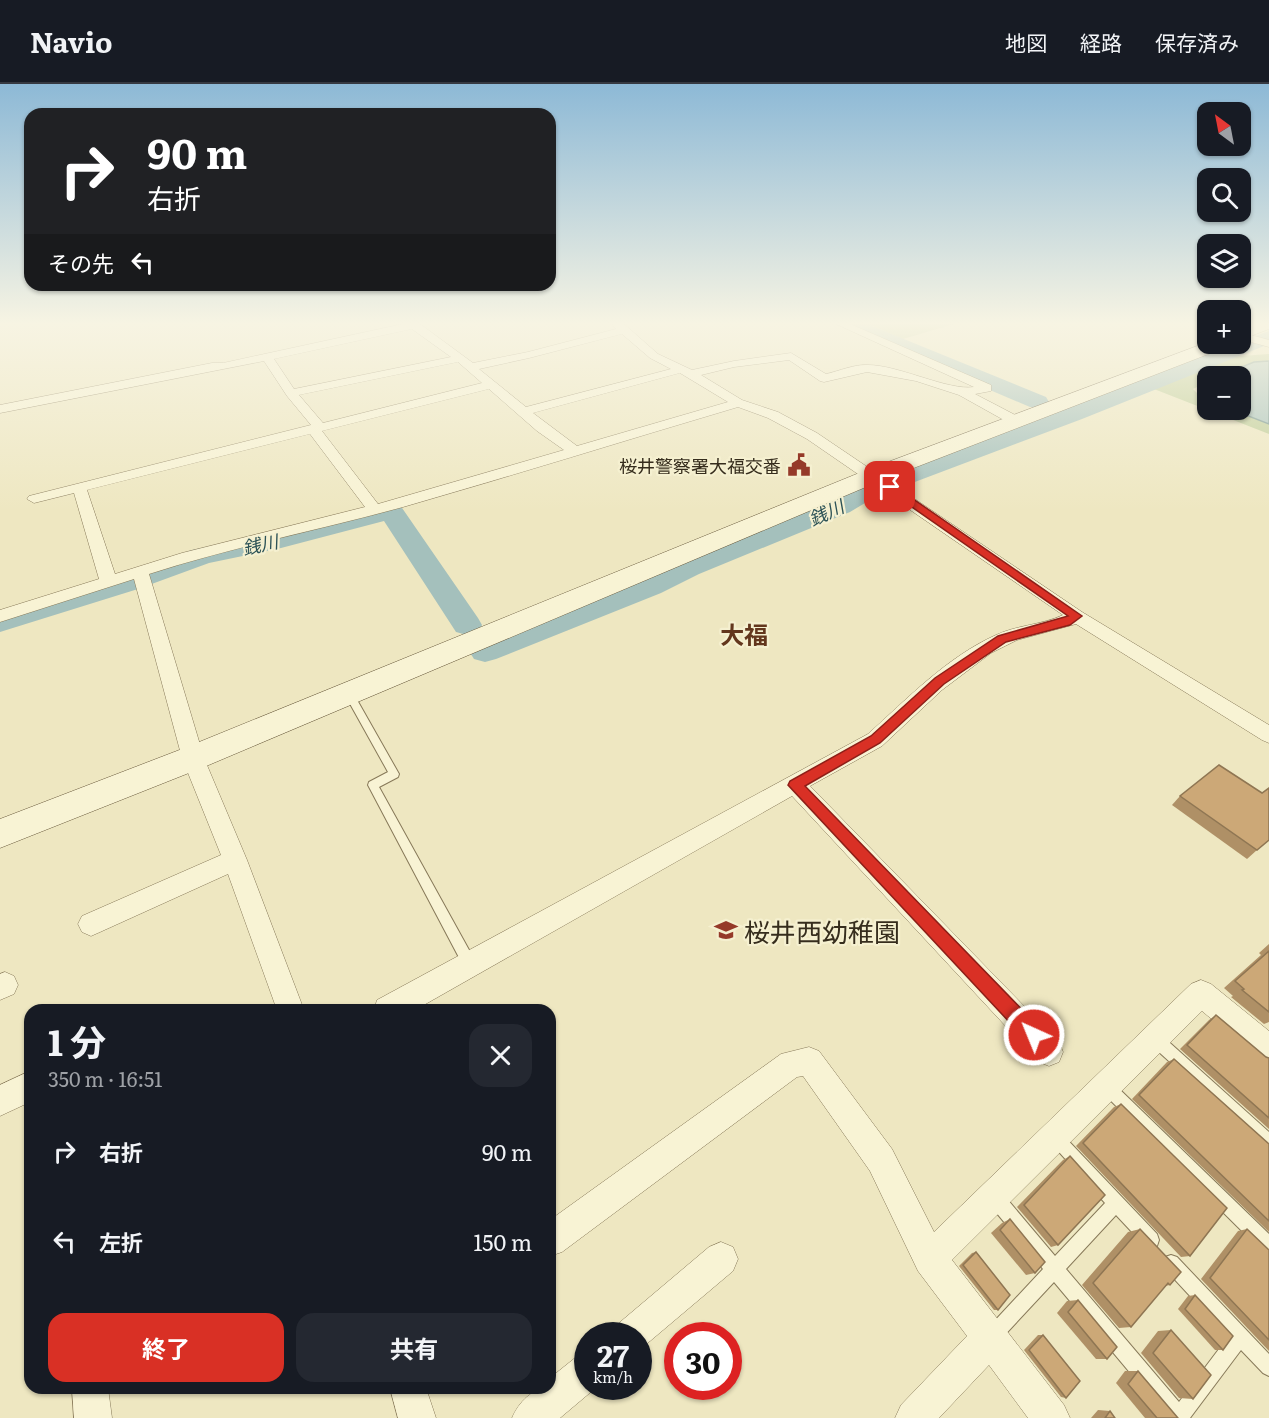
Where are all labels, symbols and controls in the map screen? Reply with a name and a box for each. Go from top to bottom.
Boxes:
text: Navio [30,20,112,62]
text: 地図 [1005,26,1047,57]
text: 経路 [1080,26,1122,57]
text: 保存済み [1155,26,1239,57]
north arrow [1197,102,1251,156]
map controls [1197,102,1251,420]
text: 90 m [147,120,247,182]
icon: right [48,132,126,210]
button: search [1197,168,1251,222]
text: 右折 [147,177,201,217]
button: layers [1197,234,1251,288]
text: その先 [48,246,114,279]
icon: left [126,246,159,279]
button: + [1197,300,1251,354]
button: − [1197,366,1251,420]
place label: 桜井警察署大福交番 [619,452,781,479]
public building icon: 桜井警察署大福交番 [786,452,812,478]
pin [864,461,915,512]
icon: arrive [873,470,906,503]
water label: 銭川 [804,492,850,532]
water label: 銭川 [240,527,282,561]
district label: 大福 [720,616,768,651]
place label: 桜井西幼稚園 [744,911,900,950]
school or university icon: 桜井西幼稚園 [713,917,739,943]
position arrow [1002,1003,1066,1067]
text: 1 分 [48,1014,106,1067]
button: close [469,1024,532,1087]
text: 350 m · 16:51 [48,1063,162,1093]
icon: right [48,1135,81,1168]
text: 右折 [99,1135,143,1168]
text: 90 m [482,1135,532,1168]
icon: left [48,1225,81,1258]
text: 左折 [99,1225,143,1258]
text: 150 m [473,1225,532,1258]
button: 終了 [48,1313,284,1382]
button: 共有 [296,1313,532,1382]
speed limit sign: 30 [664,1322,742,1400]
text: 27 [597,1332,629,1376]
text: km/h [593,1365,633,1388]

